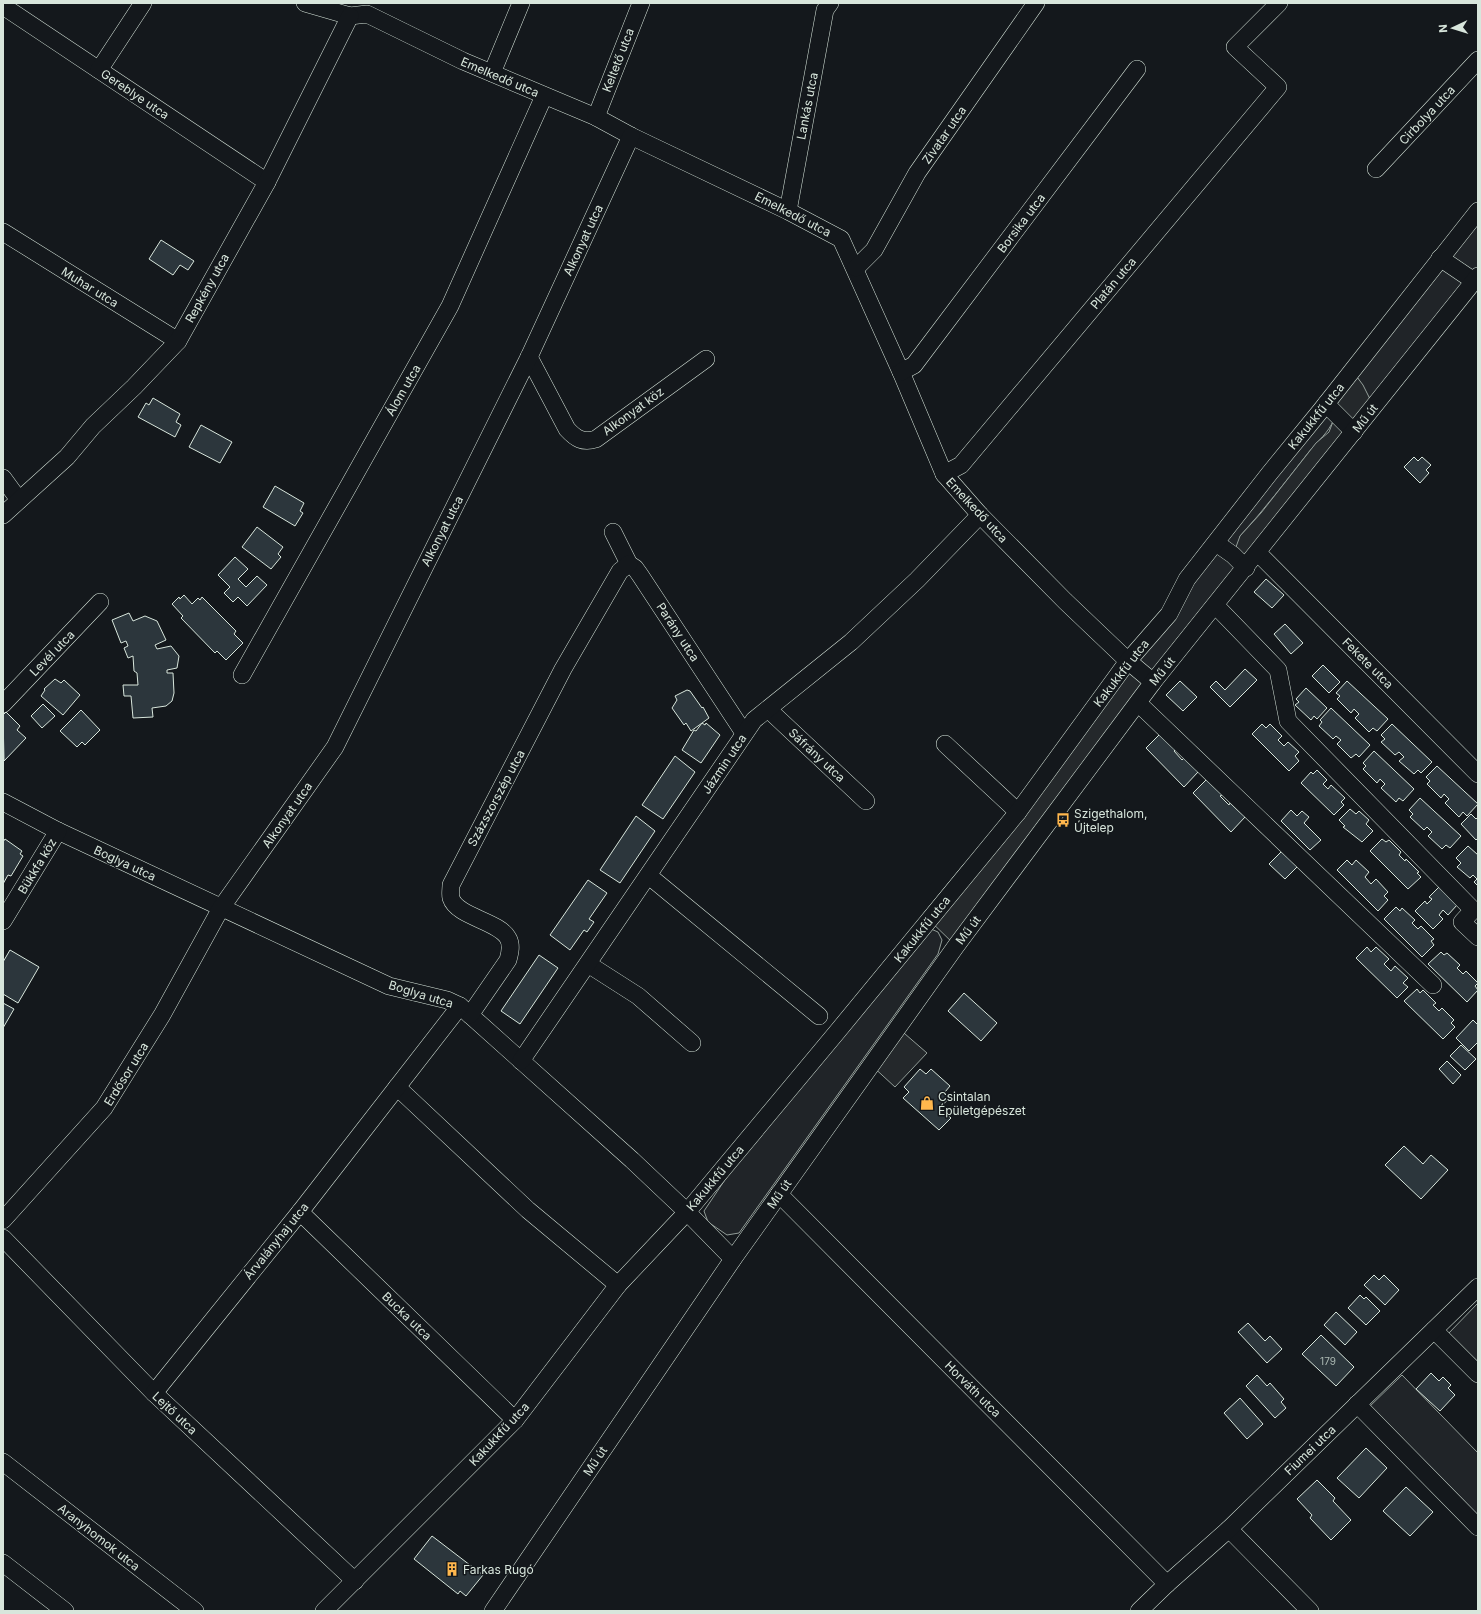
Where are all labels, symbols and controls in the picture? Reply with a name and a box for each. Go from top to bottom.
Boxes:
north arrow [1433,8,1473,48]
text: N [1436,24,1450,33]
street label: Keltető utca [599,26,637,94]
street label: Emelkedő utca [459,54,541,100]
street label: Gereblye utca [98,66,172,122]
street label: Lankás utca [793,71,821,141]
street label: Cirbolya utca [1396,82,1458,148]
street label: Zivatar utca [919,103,969,167]
street label: Emelkedő utca [752,188,834,240]
street label: Borsika utca [994,190,1048,256]
street label: Alkonyat utca [560,202,606,278]
street label: Repkény utca [182,251,232,325]
street label: Platán utca [1087,254,1139,312]
street label: Muhar utca [59,264,121,310]
street label: Álom utca [382,362,424,418]
street label: Kakukkfű utca [1285,380,1347,452]
street label: Alkonyat köz [599,384,667,438]
street label: Mű út [1349,401,1381,435]
street label: Emelkedő utca [943,474,1011,546]
street label: Alkonyat utca [418,493,466,569]
street label: Parány utca [653,600,703,664]
street label: Levél utca [26,627,78,679]
street label: Fekete utca [1339,634,1397,692]
street label: Kakukkfű utca [1090,636,1152,710]
street label: Mű út [1146,654,1178,688]
street label: Sáfrány utca [786,725,848,785]
street label: Jázmin utca [699,731,749,797]
street label: Százszorszép utca [464,747,528,849]
street label: Alkonyat utca [259,779,315,851]
place label: Szigethalom, Újtelep [1074,806,1147,835]
bus stop icon: Szigethalom, Újtelep [1055,812,1071,828]
street label: Bükkfa köz [14,835,60,897]
street label: Boglya utca [92,842,158,884]
street label: Kakukkfű utca [891,893,953,965]
street label: Mű út [952,913,984,947]
street label: Boglya utca [387,977,455,1011]
street label: Erdősor utca [101,1039,151,1109]
place label: Csintalan Épületgépészet [938,1089,1026,1118]
shop icon: Csintalan Épületgépészet [919,1095,935,1111]
street label: Kakukkfű utca [683,1142,747,1214]
street label: Mű út [764,1176,794,1212]
street label: Árvalányhaj utca [240,1200,312,1282]
street label: Bucka utca [379,1289,435,1343]
house number: 179 [1320,1355,1336,1367]
street label: Horváth utca [942,1358,1004,1420]
street label: Lejtő utca [150,1389,200,1437]
street label: Kakukkfű utca [466,1399,532,1469]
street label: Fiumei utca [1281,1422,1339,1478]
street label: Mű út [580,1443,610,1479]
street label: Aranyhomok utca [55,1500,143,1574]
building icon: Farkas Rugó [444,1561,460,1577]
place label: Farkas Rugó [463,1562,534,1577]

